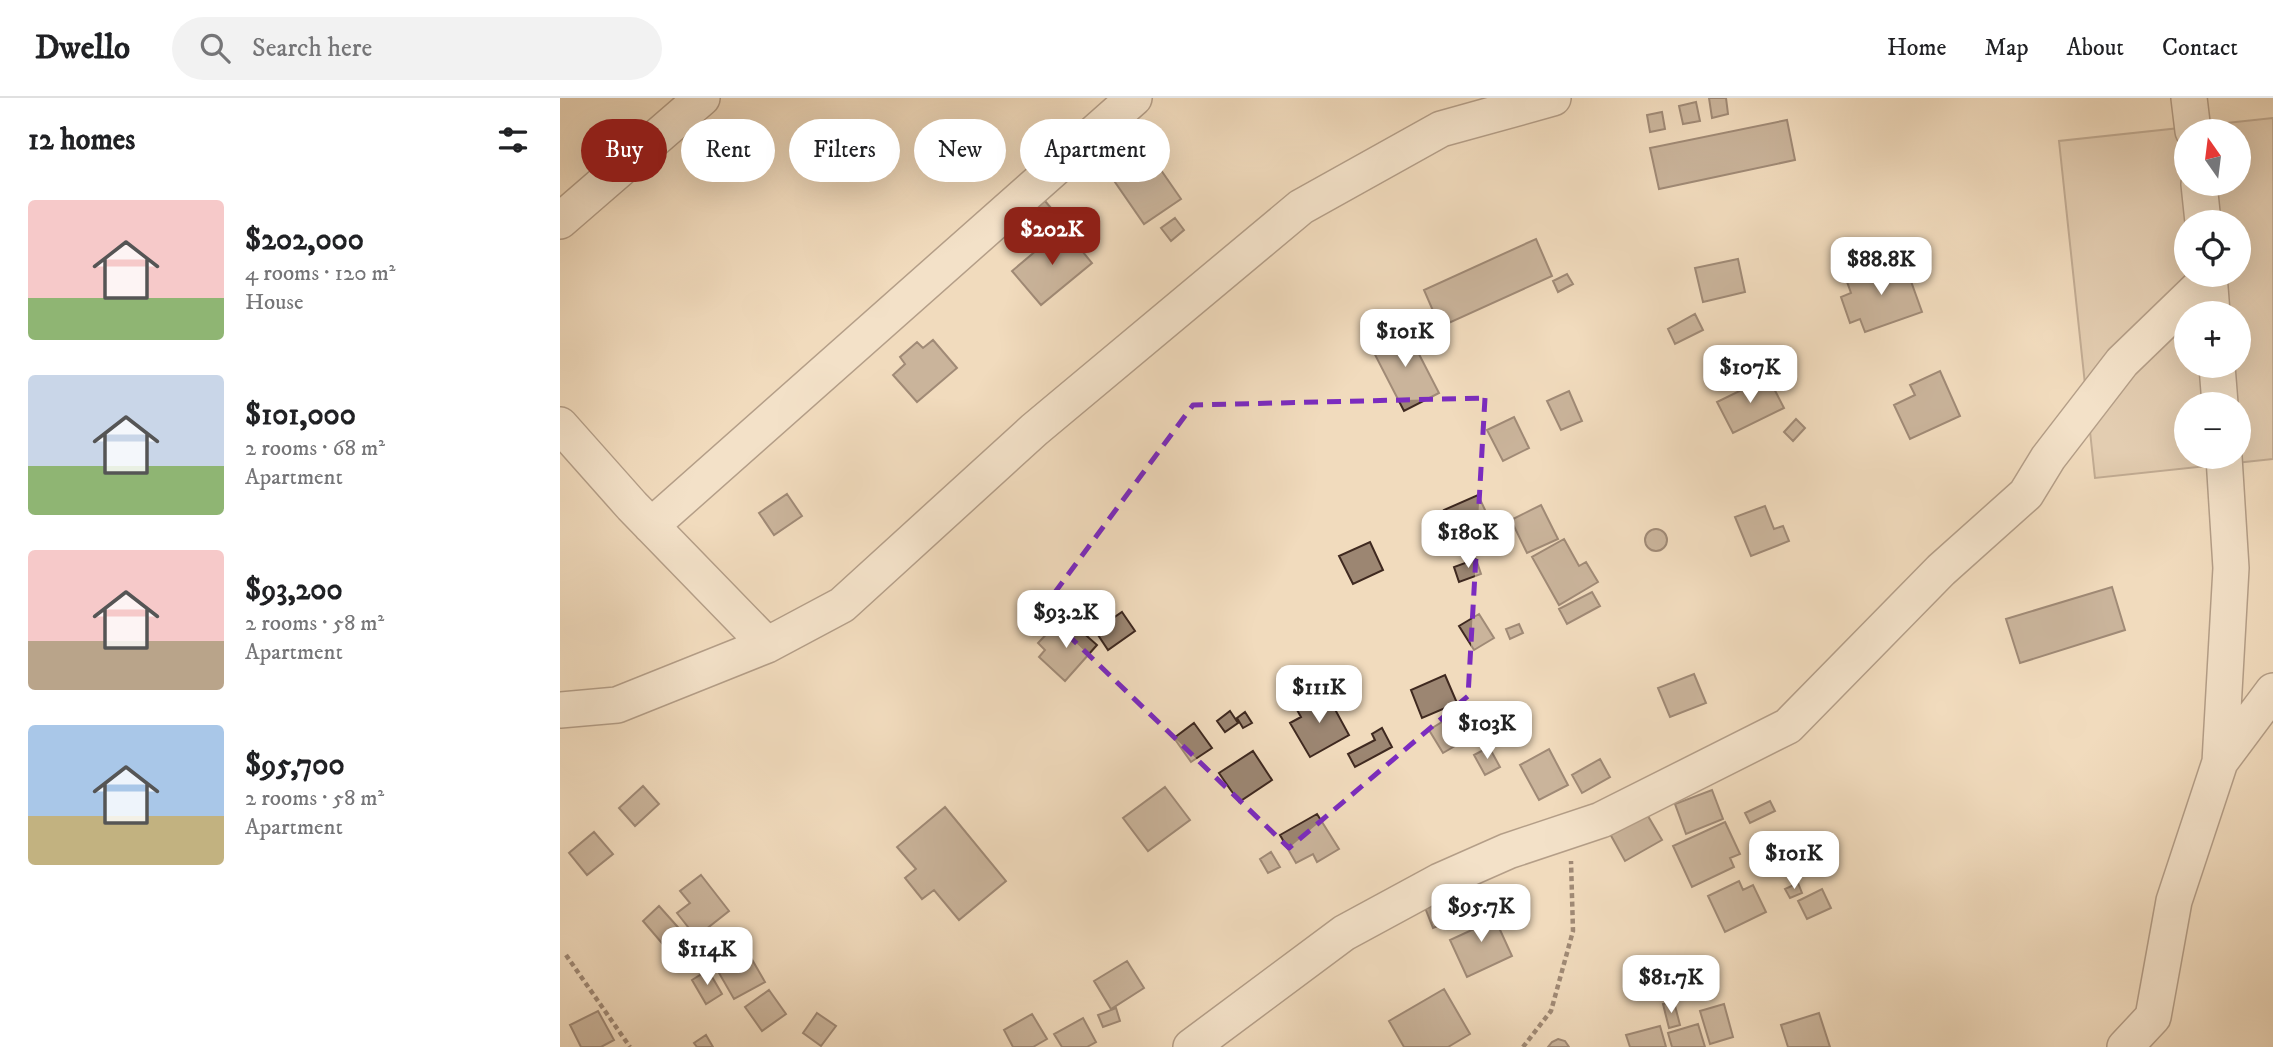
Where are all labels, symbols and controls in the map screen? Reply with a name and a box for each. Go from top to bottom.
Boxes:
search box [172,17,662,80]
text: Dwello [35,28,130,69]
icon: search [196,29,234,67]
text: Search here [252,32,372,65]
text: Home [1887,33,1946,63]
text: Map [1984,33,2029,63]
text: About [2067,33,2124,63]
text: Contact [2162,33,2238,63]
chip: Buy [581,119,667,182]
chip: Rent [681,119,775,182]
chip: Filters [789,119,900,182]
chip: New [914,119,1006,182]
chip: Apartment [1020,119,1170,182]
north arrow [2174,119,2250,196]
map controls [2174,119,2251,469]
icon: filters [494,121,532,159]
text: 12 homes [28,122,135,159]
pin: $202K [1003,208,1101,267]
button: locate [2174,210,2251,287]
text: $202K [1020,215,1084,244]
text: $202,000 [245,222,364,259]
icon: home [84,228,168,312]
pin: $88.8K [1824,238,1938,297]
text: $88.8K [1847,245,1915,274]
text: 4 rooms · 120 m² [245,259,396,288]
text: House [245,288,303,317]
button: + [2174,301,2251,378]
pin: $101K [1356,310,1454,369]
text: $101K [1376,317,1434,346]
pin: $107K [1701,345,1799,405]
text: $107K [1719,353,1781,382]
button: − [2174,392,2251,469]
text: $101,000 [245,397,356,434]
icon: home [84,403,168,487]
text: 2 rooms · 68 m² [245,434,385,463]
text: Apartment [245,463,343,492]
pin: $180K [1419,510,1517,570]
text: $180K [1437,518,1499,547]
text: $93,200 [245,572,343,609]
icon: home [84,578,168,662]
pin: $93.2K [1009,590,1123,650]
text: $93.2K [1033,598,1099,627]
text: 2 rooms · 58 m² [245,609,384,638]
text: Apartment [245,638,343,667]
pin: $111K [1270,666,1368,725]
text: $111K [1292,673,1346,702]
pin: $103K [1438,702,1536,761]
text: $103K [1458,709,1516,738]
text: $95,700 [245,747,345,784]
icon: home [84,753,168,837]
text: 2 rooms · 58 m² [245,784,384,813]
text: Apartment [245,813,343,842]
pin: $101K [1745,832,1843,891]
text: $101K [1765,839,1823,868]
pin: $95.7K [1424,884,1538,944]
text: $95.7K [1447,892,1515,921]
pin: $114K [658,928,756,987]
text: $114K [678,935,736,964]
pin: $81.7K [1614,956,1728,1015]
text: $81.7K [1639,963,1703,992]

